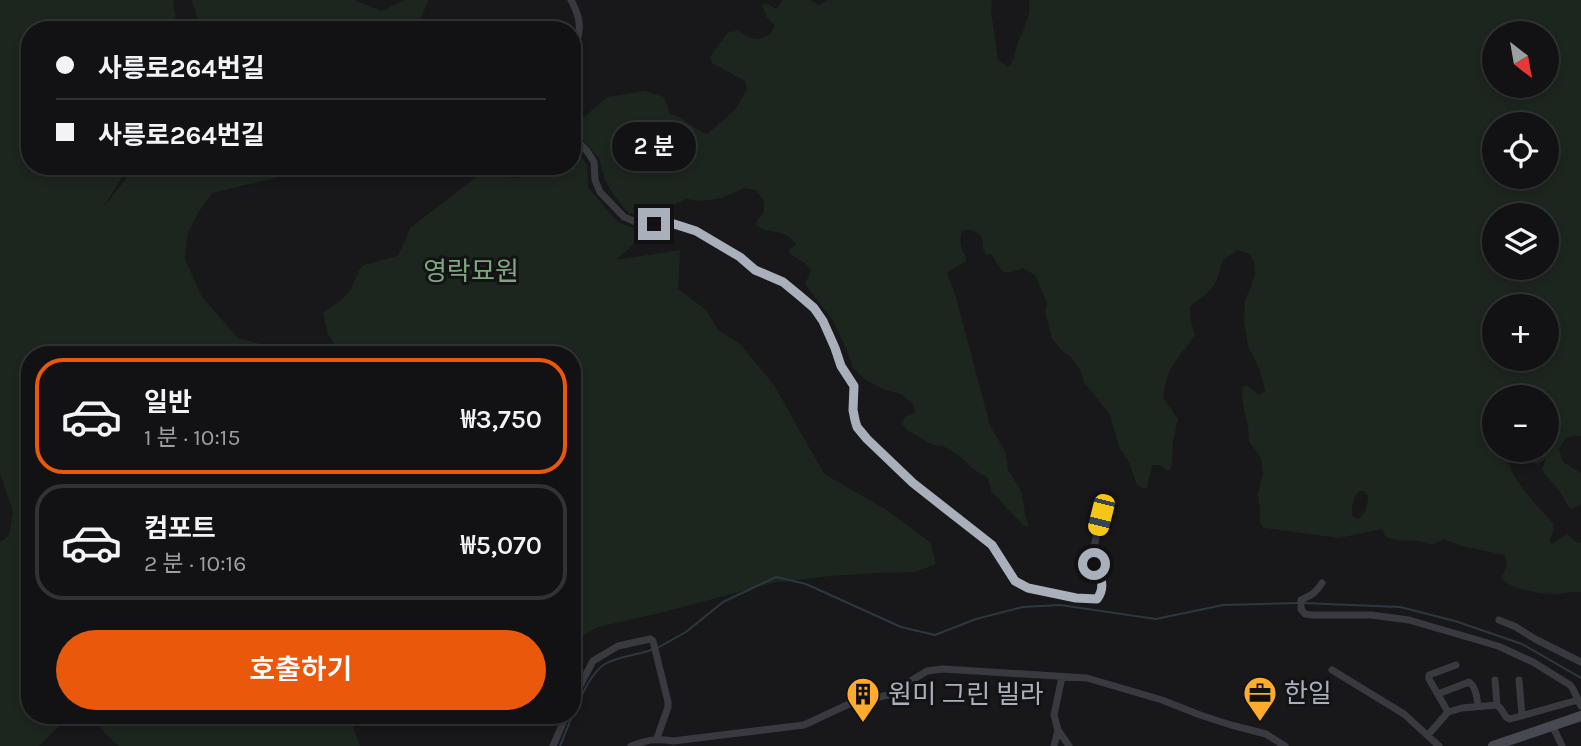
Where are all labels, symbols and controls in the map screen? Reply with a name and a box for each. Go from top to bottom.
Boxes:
north arrow [1482,21,1559,98]
map controls [1482,21,1559,462]
text: 사릉로264번길 [98,53,265,84]
button: locate [1482,112,1559,189]
text: 사릉로264번길 [98,120,265,151]
callout: 2 분 [612,122,696,172]
text: 2 분 [634,133,674,160]
button: layers [1482,203,1559,280]
route end [638,208,670,240]
park label: 영락묘원 [423,256,519,287]
button: + [1482,294,1559,371]
icon: car [60,385,123,448]
button: − [1482,385,1559,462]
text: 일반 [144,387,192,418]
text: ₩3,750 [461,404,542,435]
text: 1 분 · 10:15 [144,424,240,451]
car [1086,492,1117,538]
icon: car [60,511,123,574]
text: 컴포트 [144,513,216,544]
text: ₩5,070 [461,530,542,561]
route start [1078,548,1110,580]
text: 2 분 · 10:16 [144,550,246,577]
button: 호출하기 [56,630,546,710]
office icon: 한일 [1241,674,1279,723]
building icon: 원미 그린 빌라 [844,675,882,724]
place label: 한일 [1284,678,1332,709]
place label: 원미 그린 빌라 [888,679,1044,710]

